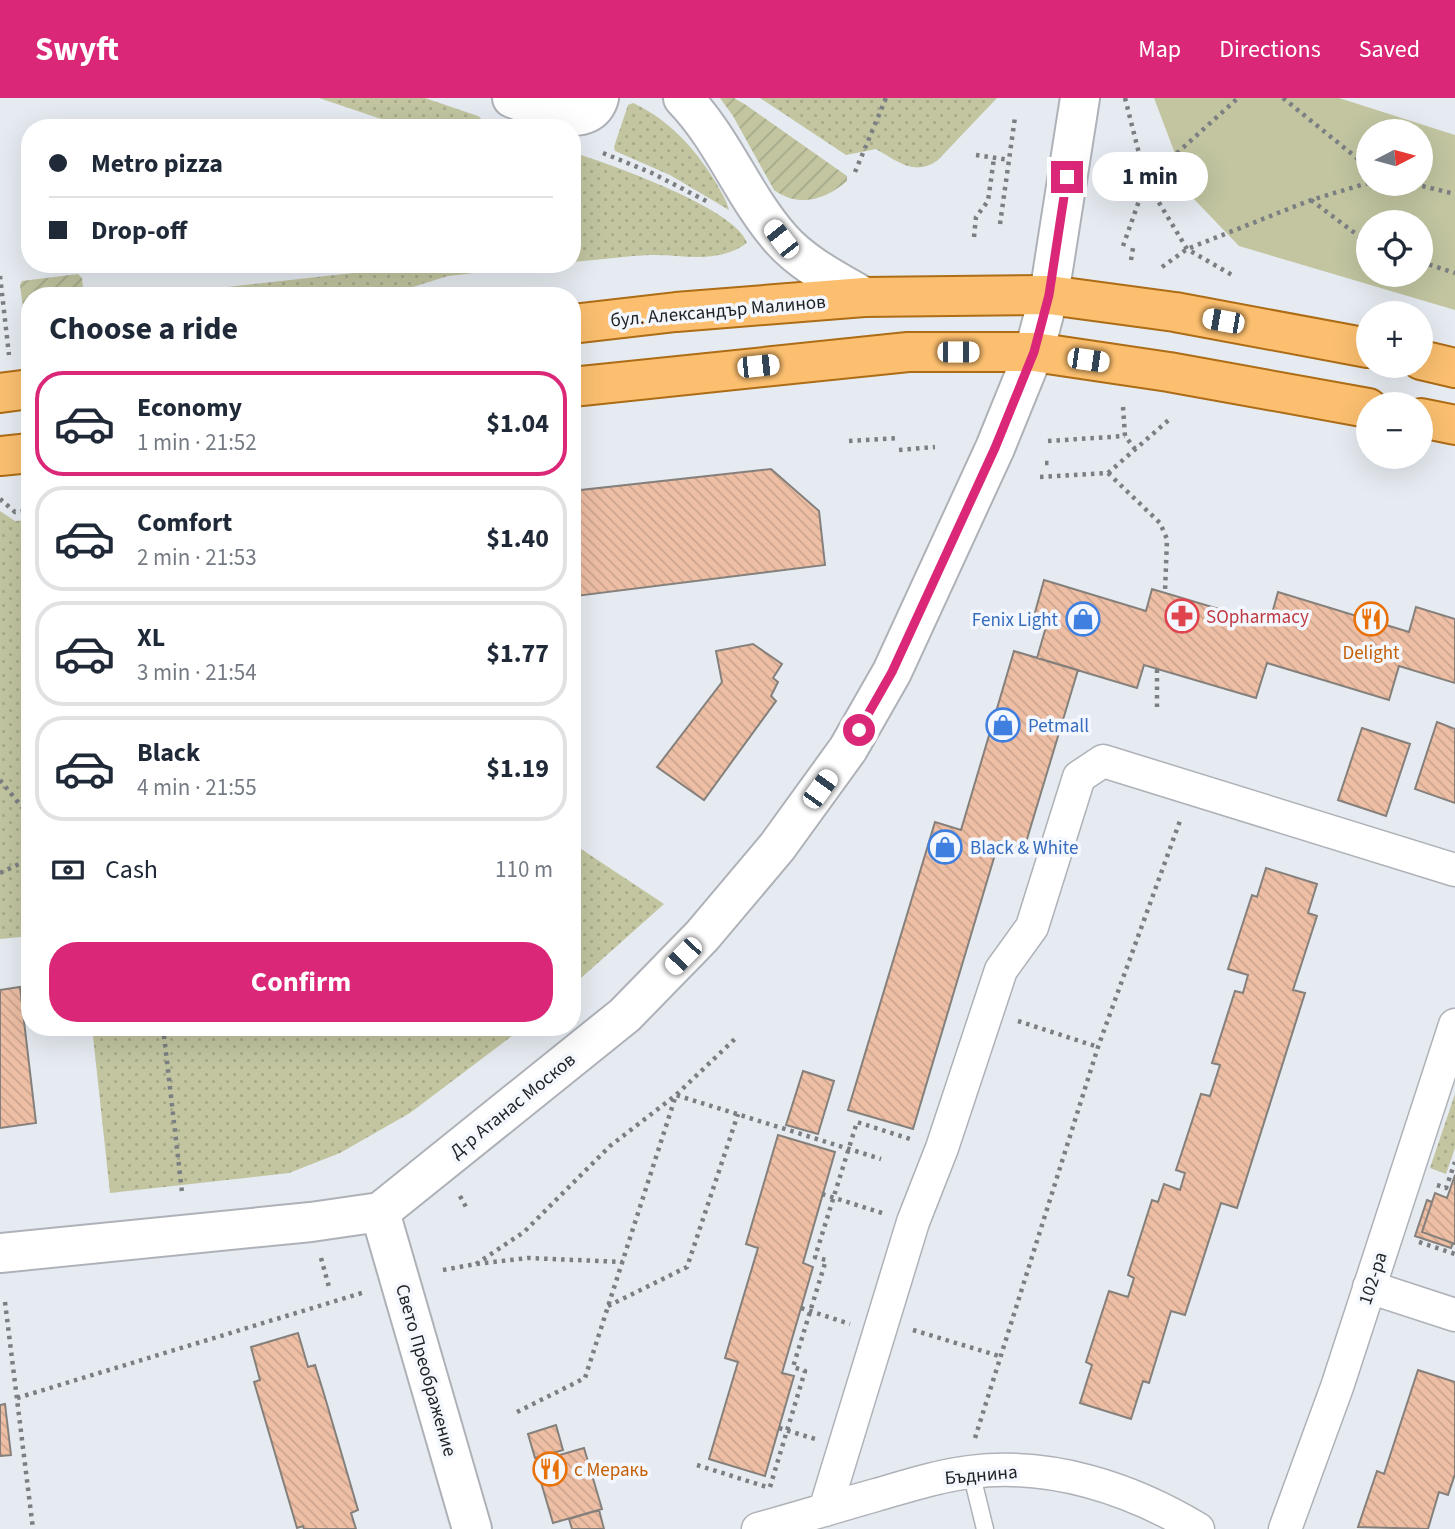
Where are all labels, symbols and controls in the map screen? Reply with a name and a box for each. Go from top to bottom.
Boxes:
text: Swyft [35,26,119,73]
text: Map [1138,32,1181,67]
text: Directions [1219,32,1321,67]
text: Saved [1359,32,1420,67]
north arrow [1356,119,1433,196]
map controls [1356,119,1433,469]
text: Metro pizza [91,145,223,182]
callout: 1 min [1092,153,1207,202]
text: 1 min [1122,160,1178,193]
route end [1051,161,1083,193]
button: locate [1356,210,1433,287]
text: Drop-off [91,212,187,249]
car [760,216,803,262]
street label: бул. Александър Малинов [609,289,827,334]
button: + [1356,301,1433,378]
text: Choose a ride [49,306,238,352]
car [1201,307,1246,335]
car [938,342,980,363]
car [1066,347,1111,373]
car [737,353,780,379]
text: Economy [137,389,242,426]
icon: car [53,392,116,455]
button: − [1356,392,1433,469]
text: $1.04 [486,405,549,442]
text: 1 min · 21:52 [137,426,257,459]
text: Comfort [137,504,232,541]
icon: car [53,507,116,570]
text: $1.40 [486,520,549,557]
text: 2 min · 21:53 [137,541,257,574]
pharmacy icon: SOpharmacy [1163,597,1201,635]
shop icon: Fenix Light [1064,600,1102,638]
restaurant icon: Delight [1352,600,1390,638]
place label: SOpharmacy [1206,604,1309,631]
place label: Fenix Light [972,607,1059,634]
text: XL [137,619,165,656]
icon: car [53,622,116,685]
text: $1.77 [486,635,549,672]
place label: Delight [1343,640,1400,667]
text: 3 min · 21:54 [137,656,257,689]
shop icon: Petmall [984,706,1022,744]
place label: Petmall [1028,713,1089,740]
route start [843,714,875,746]
text: Black [137,734,200,771]
icon: car [53,737,116,800]
text: $1.19 [486,750,549,787]
car [800,766,841,812]
text: 4 min · 21:55 [137,771,257,804]
shop icon: Black & White [926,828,964,866]
place label: Black & White [970,835,1078,862]
icon: cash [49,851,87,889]
text: Cash [105,851,158,888]
text: 110 m [495,853,553,886]
car [661,934,706,978]
button: Confirm [49,942,553,1022]
street label: Д-р Атанас Москов [444,1047,582,1165]
street label: 102-ра [1352,1249,1395,1308]
street label: Свето Преображение [388,1281,463,1460]
restaurant icon: с Меракь [531,1450,569,1488]
place label: с Меракь [574,1457,648,1484]
street label: Бъднина [944,1459,1019,1492]

